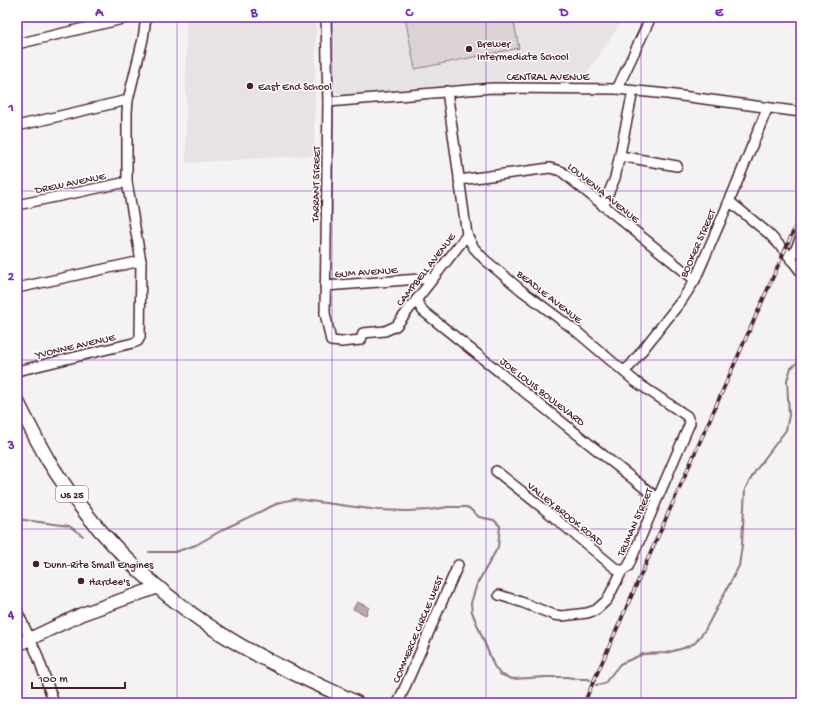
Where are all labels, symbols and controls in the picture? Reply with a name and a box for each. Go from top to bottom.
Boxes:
text: A [94,6,104,21]
text: B [250,6,259,21]
text: C [404,6,414,21]
text: D [559,6,569,21]
text: E [715,6,724,21]
place label: Brewer Intermediate School [476,39,569,64]
marker: Brewer Intermediate School [464,44,474,54]
street label: CENTRAL AVENUE [507,72,591,84]
marker: East End School [245,81,255,91]
place label: East End School [258,82,332,94]
text: 1 [7,101,14,116]
street label: TARRANT STREET [310,145,324,223]
street label: LOUVENIA AVENUE [564,161,642,227]
street label: DREW AVENUE [33,170,108,197]
street label: BOOKER STREET [678,207,720,281]
street label: CAMPBELL AVENUE [394,231,459,309]
street label: GUM AVENUE [334,265,399,281]
street label: BEADLE AVENUE [513,268,585,327]
text: 2 [8,270,15,285]
street label: YVONNE AVENUE [33,332,118,362]
street label: JOE LOUIS BOULEVARD [497,356,587,430]
text: 3 [7,439,15,454]
street label: VALLEY BROOK ROAD [523,480,606,549]
road number: US 25 [56,486,88,502]
street label: TRUMAN STREET [615,486,657,560]
marker: Dunn-Rite Small Engines [31,559,41,569]
place label: Dunn-Rite Small Engines [43,560,154,572]
street label: COMMERCE CIRCLE WEST [391,574,447,685]
marker: Hardee's [76,576,86,586]
place label: Hardee's [89,577,131,589]
text: 4 [7,608,15,623]
scale bar [32,664,125,690]
text: 100 m [37,673,68,687]

